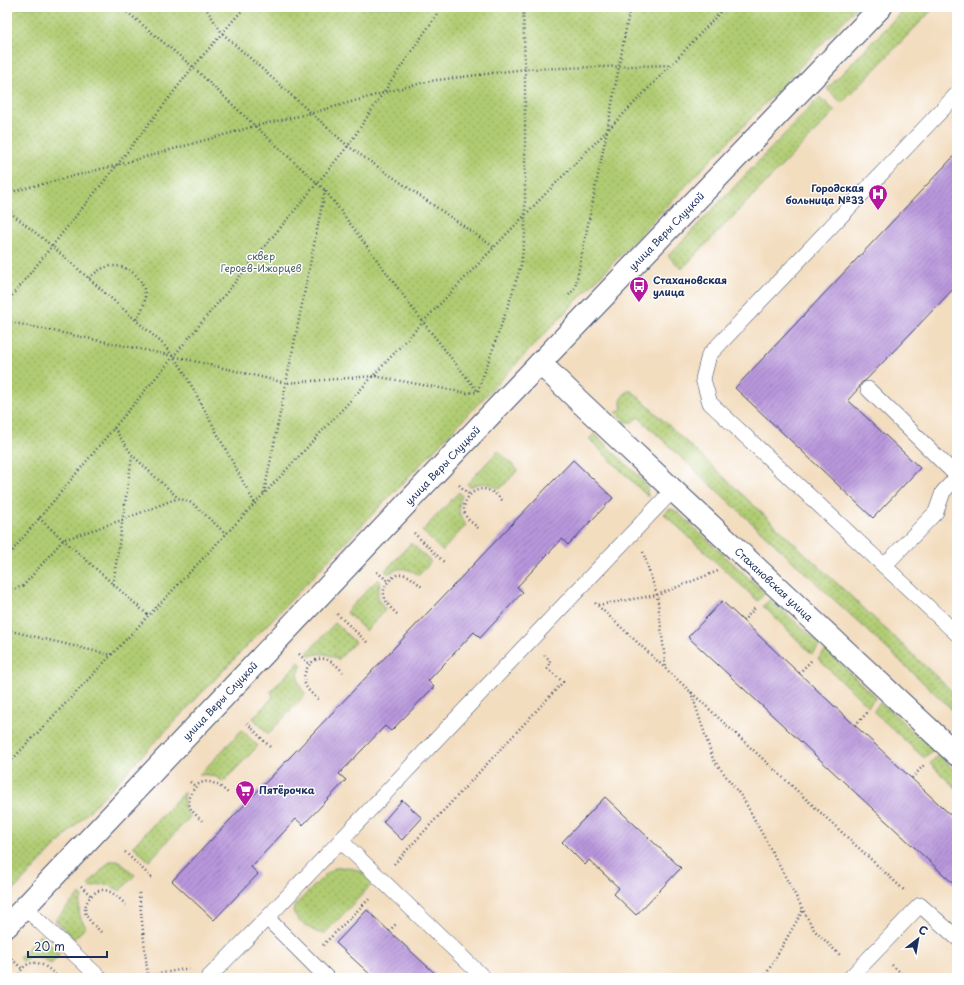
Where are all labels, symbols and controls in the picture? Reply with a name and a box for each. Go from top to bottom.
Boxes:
place label: Городская больница №33 [786,180,864,207]
hospital icon: Городская больница №33 [867,183,889,211]
street label: улица Веры Слуцкой [625,188,707,273]
park label: сквер Героев-Ижорцев [220,248,302,275]
place label: Стахановская улица [653,272,727,299]
bus stop icon: Стахановская улица [628,275,650,303]
street label: улица Веры Слуцкой [401,422,483,508]
street label: Стахановская улица [732,543,817,625]
street label: улица Веры Слуцкой [179,658,261,743]
supermarket icon: Пятёрочка [234,779,256,807]
place label: Пятёрочка [259,782,315,797]
north arrow [898,919,938,959]
text: С [915,921,931,939]
scale bar [28,933,107,959]
text: 20 m [34,937,65,955]

